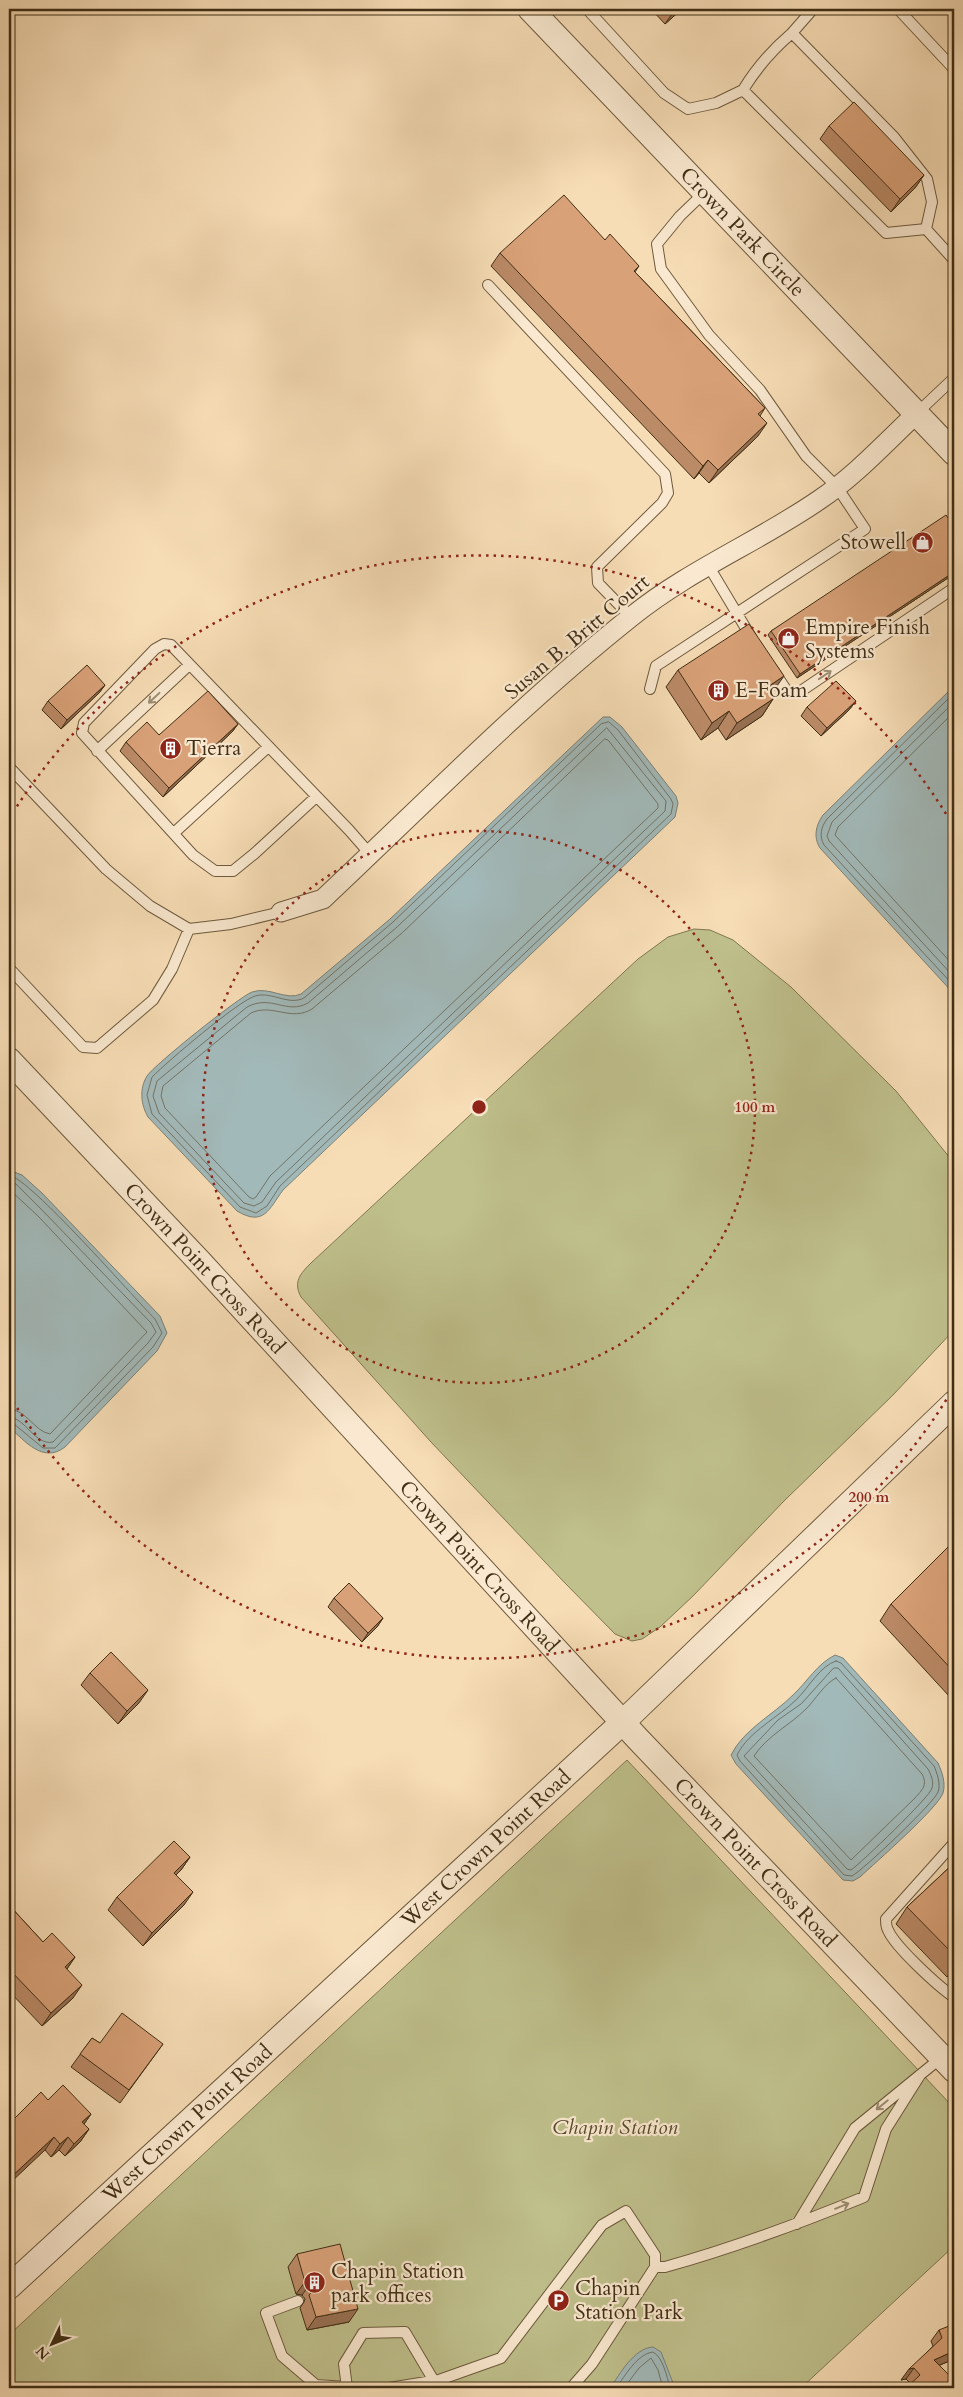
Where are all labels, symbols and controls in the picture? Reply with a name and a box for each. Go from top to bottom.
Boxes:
street label: Crown Park Circle [674,160,812,303]
place label: Stowell [840,528,906,557]
shop icon: Stowell [910,530,934,554]
street label: Susan B. Britt Court [498,568,656,706]
place label: Empire Finish Systems [805,613,930,666]
shop icon: Empire Finish Systems [777,627,801,651]
one-way arrow [818,669,832,679]
place label: E-Foam [735,676,808,705]
building icon: E-Foam [707,678,731,702]
one-way arrow [147,692,160,704]
place label: Tierra [186,734,241,763]
building icon: Tierra [158,736,182,760]
text: 100 m [735,1097,776,1117]
centre of rings [470,1098,488,1116]
street label: Crown Point Cross Road [118,1176,292,1360]
street label: Crown Point Cross Road [393,1474,566,1659]
text: 200 m [849,1487,890,1507]
street label: West Crown Point Road [394,1762,577,1935]
street label: Crown Point Cross Road [668,1771,844,1953]
street label: West Crown Point Road [95,2037,278,2210]
one-way arrow [876,2100,889,2111]
park label: Chapin Station [552,2113,679,2142]
one-way arrow [834,2200,849,2210]
place label: Chapin Station park offices [331,2257,464,2310]
building icon: Chapin Station park offices [303,2271,327,2295]
place label: Chapin Station Park [575,2274,684,2327]
parking icon: Chapin Station Park [547,2288,571,2312]
north arrow [28,2320,78,2370]
text: N [32,2342,54,2363]

